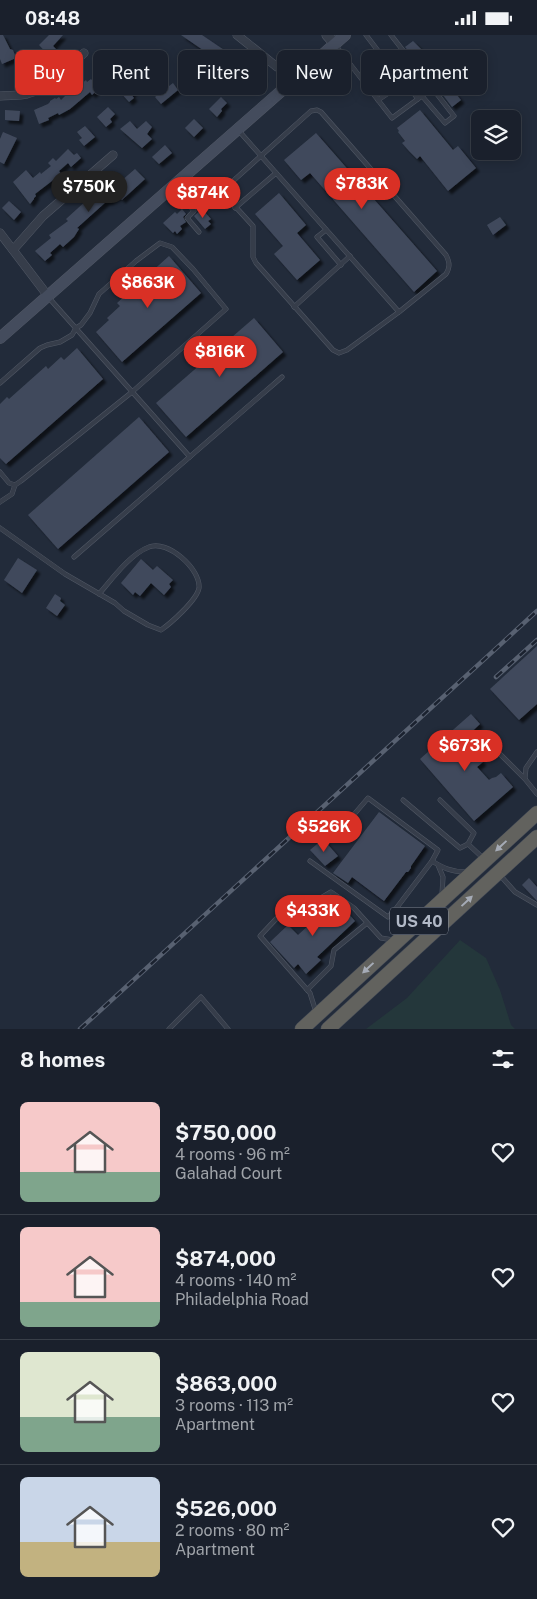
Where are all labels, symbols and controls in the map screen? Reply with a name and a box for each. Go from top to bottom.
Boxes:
text: 08:48 [25,7,80,29]
chip: Buy [15,50,83,95]
chip: Rent [93,50,168,95]
chip: Filters [178,50,267,95]
chip: New [277,50,351,95]
chip: Apartment [361,50,487,95]
map controls [471,110,521,160]
button: layers [471,110,521,160]
pin: $783K [327,167,397,210]
pin: $750K [54,171,124,213]
text: $783K [335,174,389,193]
text: $750K [62,177,116,196]
pin: $874K [168,177,238,219]
text: $874K [176,183,230,202]
pin: $863K [113,267,183,309]
text: $863K [121,273,175,292]
pin: $816K [185,335,255,378]
text: $816K [195,342,245,361]
pin: $673K [430,729,500,772]
text: $673K [438,736,492,755]
pin: $526K [289,811,359,853]
text: $526K [297,817,351,836]
one-way arrow [495,841,508,852]
pin: $433K [278,895,348,937]
one-way arrow [460,895,472,907]
text: $433K [286,901,340,920]
road number: US 40 [390,907,448,934]
one-way arrow [362,962,374,974]
icon: filters [489,1045,517,1073]
text: 8 homes [20,1047,105,1072]
text: $750,000 [175,1120,276,1145]
icon: home [60,1122,120,1182]
icon: heart [489,1138,517,1166]
text: 4 rooms · 96 m² [175,1145,290,1164]
text: Galahad Court [175,1164,282,1183]
text: $874,000 [175,1246,276,1271]
icon: home [60,1247,120,1307]
icon: heart [489,1263,517,1291]
text: 4 rooms · 140 m² [175,1271,296,1290]
text: Philadelphia Road [175,1290,309,1309]
text: $863,000 [175,1371,277,1396]
icon: home [60,1372,120,1432]
icon: heart [489,1388,517,1416]
text: 3 rooms · 113 m² [175,1396,293,1415]
text: Apartment [175,1415,255,1434]
text: $526,000 [175,1496,277,1521]
icon: home [60,1497,120,1557]
icon: heart [489,1513,517,1541]
text: 2 rooms · 80 m² [175,1521,289,1540]
text: Apartment [175,1540,255,1559]

